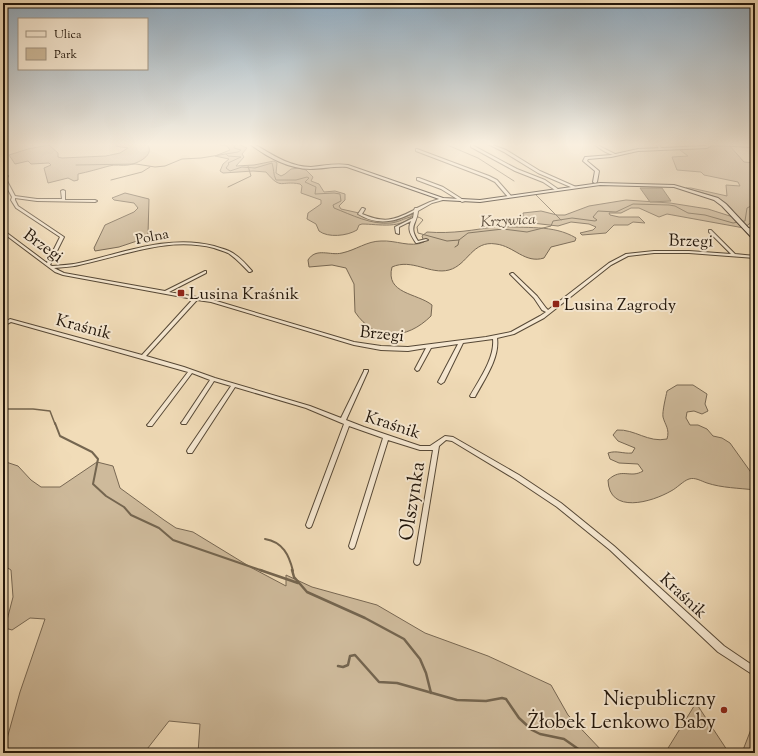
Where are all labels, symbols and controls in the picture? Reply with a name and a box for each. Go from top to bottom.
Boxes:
legend [18,18,148,70]
text: Ulica [54,26,82,44]
text: Park [54,46,77,64]
water label: Krzywica [480,210,536,233]
street label: Brzegi [18,224,68,270]
street label: Polna [134,225,171,251]
street label: Brzegi [668,230,714,254]
place label: Lusina Kraśnik [189,283,299,307]
marker: Lusina Kraśnik [176,288,186,298]
place label: Lusina Zagrody [564,294,677,318]
marker: Lusina Zagrody [551,299,561,309]
street label: Kraśnik [53,309,114,347]
street label: Brzegi [358,321,405,349]
street label: Kraśnik [362,406,423,446]
street label: Olszynka [393,460,434,543]
street label: Kraśnik [654,568,712,625]
place label: Niepubliczny Żłobek Lenkowo Baby [528,686,716,738]
marker: Niepubliczny Żłobek Lenkowo Baby [719,705,729,715]

